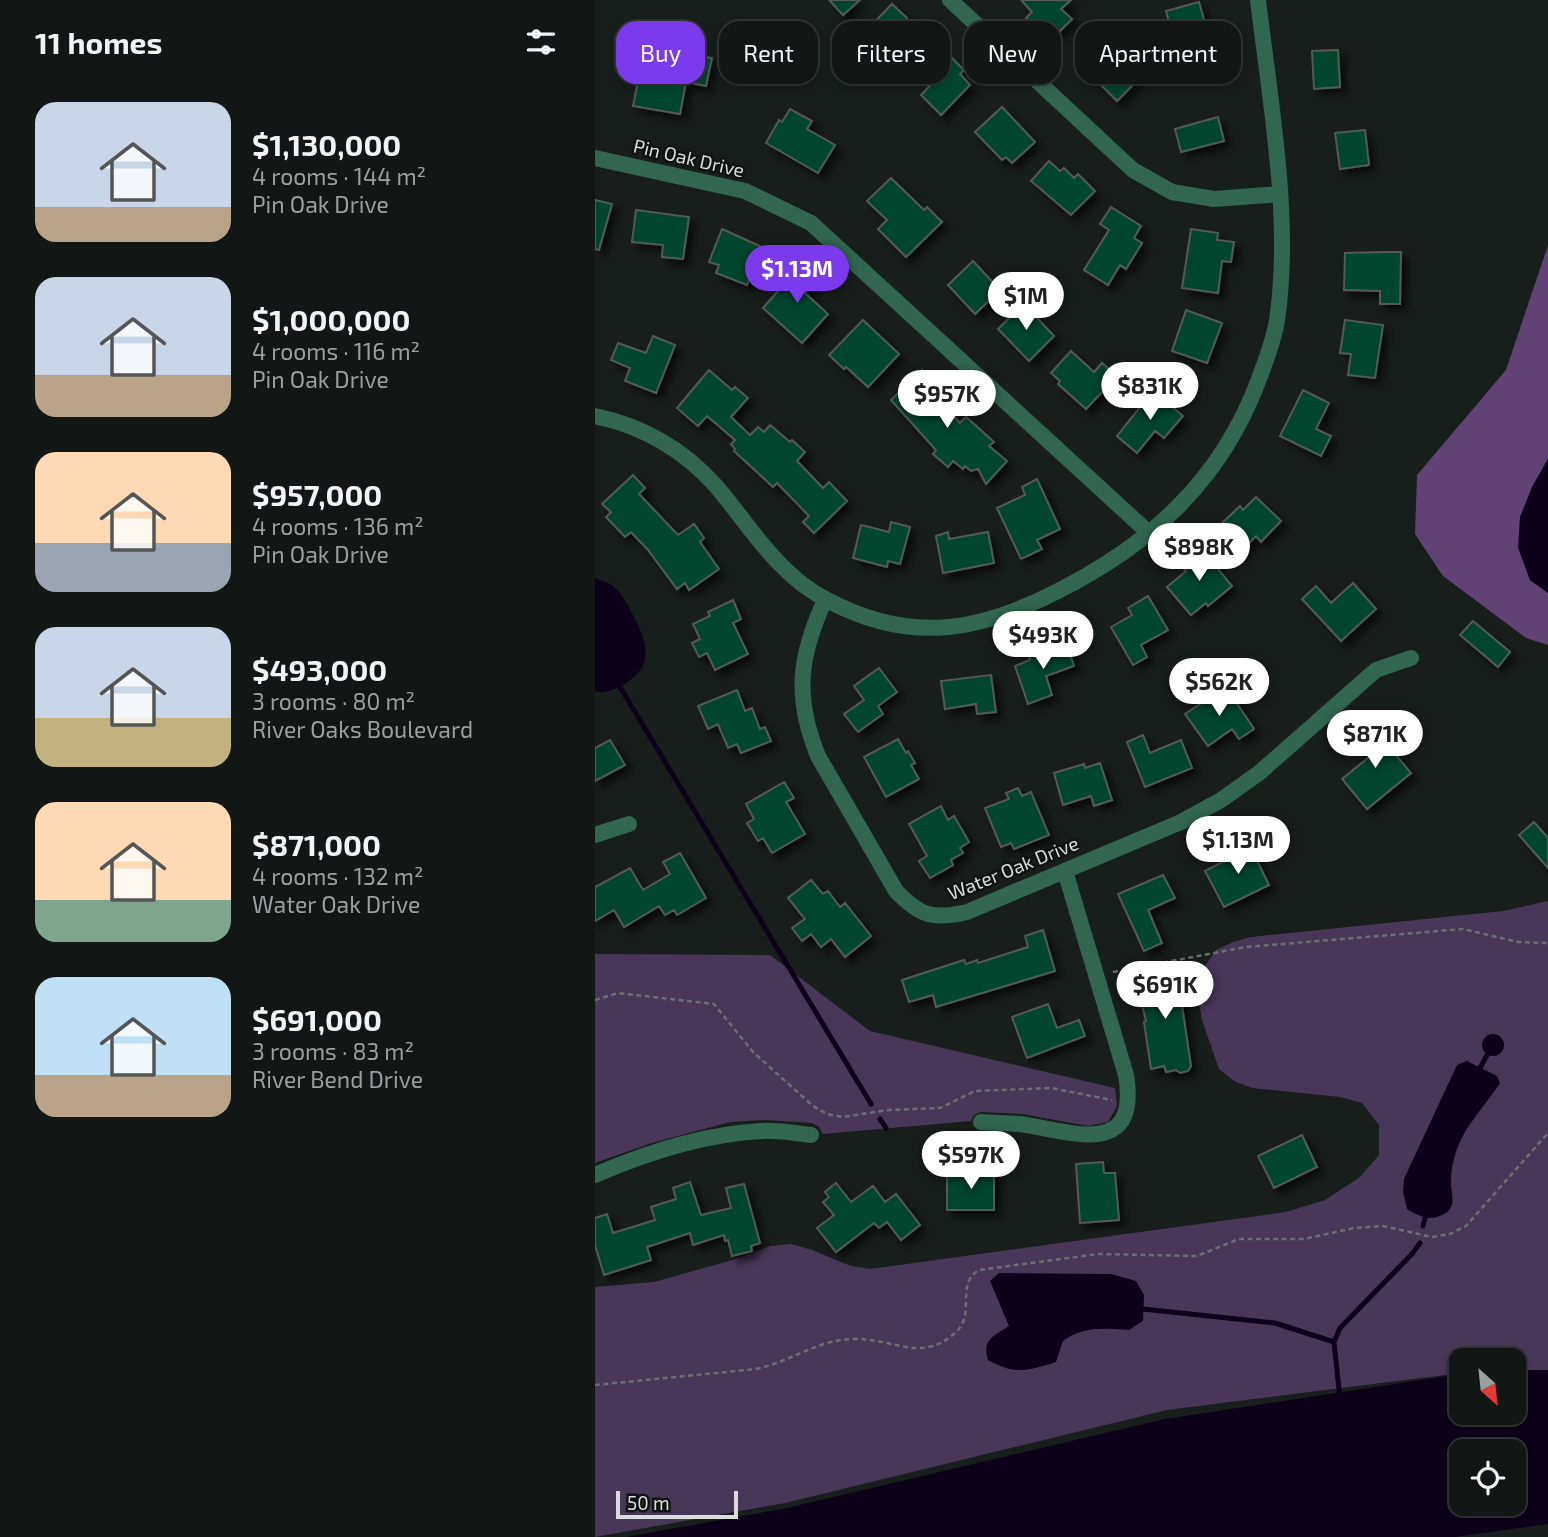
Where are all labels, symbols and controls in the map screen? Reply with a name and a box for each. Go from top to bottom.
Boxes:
chip: Buy [616,21,705,84]
chip: Rent [719,21,818,84]
chip: Filters [832,21,950,84]
chip: New [964,21,1061,84]
chip: Apartment [1075,21,1241,84]
icon: filters [522,23,560,61]
text: 11 homes [35,24,162,60]
text: $1,130,000 [252,126,401,162]
icon: home [91,130,175,214]
street label: Pin Oak Drive [631,134,747,181]
text: 4 rooms · 144 m² [252,162,426,190]
text: Pin Oak Drive [252,190,389,218]
pin: $1.13M [740,246,854,305]
text: $1.13M [761,254,833,282]
pin: $1M [992,272,1060,332]
text: $1M [1004,281,1048,309]
text: $1,000,000 [252,301,410,337]
icon: home [91,305,175,389]
text: 4 rooms · 116 m² [252,337,420,365]
pin: $831K [1101,362,1199,422]
text: Pin Oak Drive [252,365,389,393]
pin: $957K [898,370,996,430]
text: $831K [1117,371,1183,399]
text: $957K [914,379,980,407]
text: $957,000 [252,476,382,512]
icon: home [91,480,175,564]
text: 4 rooms · 136 m² [252,512,424,540]
pin: $898K [1150,524,1248,583]
text: $898K [1164,532,1234,560]
text: Pin Oak Drive [252,540,389,568]
pin: $493K [994,612,1092,671]
text: $493K [1008,620,1078,648]
text: $493,000 [252,651,387,687]
icon: home [91,655,175,739]
pin: $562K [1170,658,1268,718]
text: $562K [1185,667,1253,695]
text: 3 rooms · 80 m² [252,687,415,715]
pin: $871K [1326,710,1424,770]
text: River Oaks Boulevard [252,715,473,743]
text: $871K [1343,719,1407,747]
pin: $1.13M [1181,816,1295,876]
text: $1.13M [1202,825,1274,853]
text: $871,000 [252,826,381,862]
icon: home [91,830,175,914]
street label: Water Oak Drive [944,831,1082,904]
text: 4 rooms · 132 m² [252,862,424,890]
text: Water Oak Drive [252,890,420,918]
pin: $691K [1116,962,1214,1021]
text: $691K [1133,970,1198,998]
text: $691,000 [252,1001,382,1037]
icon: home [91,1005,175,1089]
text: 3 rooms · 83 m² [252,1037,414,1065]
text: River Bend Drive [252,1065,423,1093]
pin: $597K [922,1132,1020,1191]
text: $597K [938,1140,1004,1168]
north arrow [1449,1348,1526,1424]
map controls [1449,1348,1526,1516]
button: locate [1449,1439,1526,1516]
scale bar [616,1488,739,1520]
text: 50 m [627,1491,670,1514]

